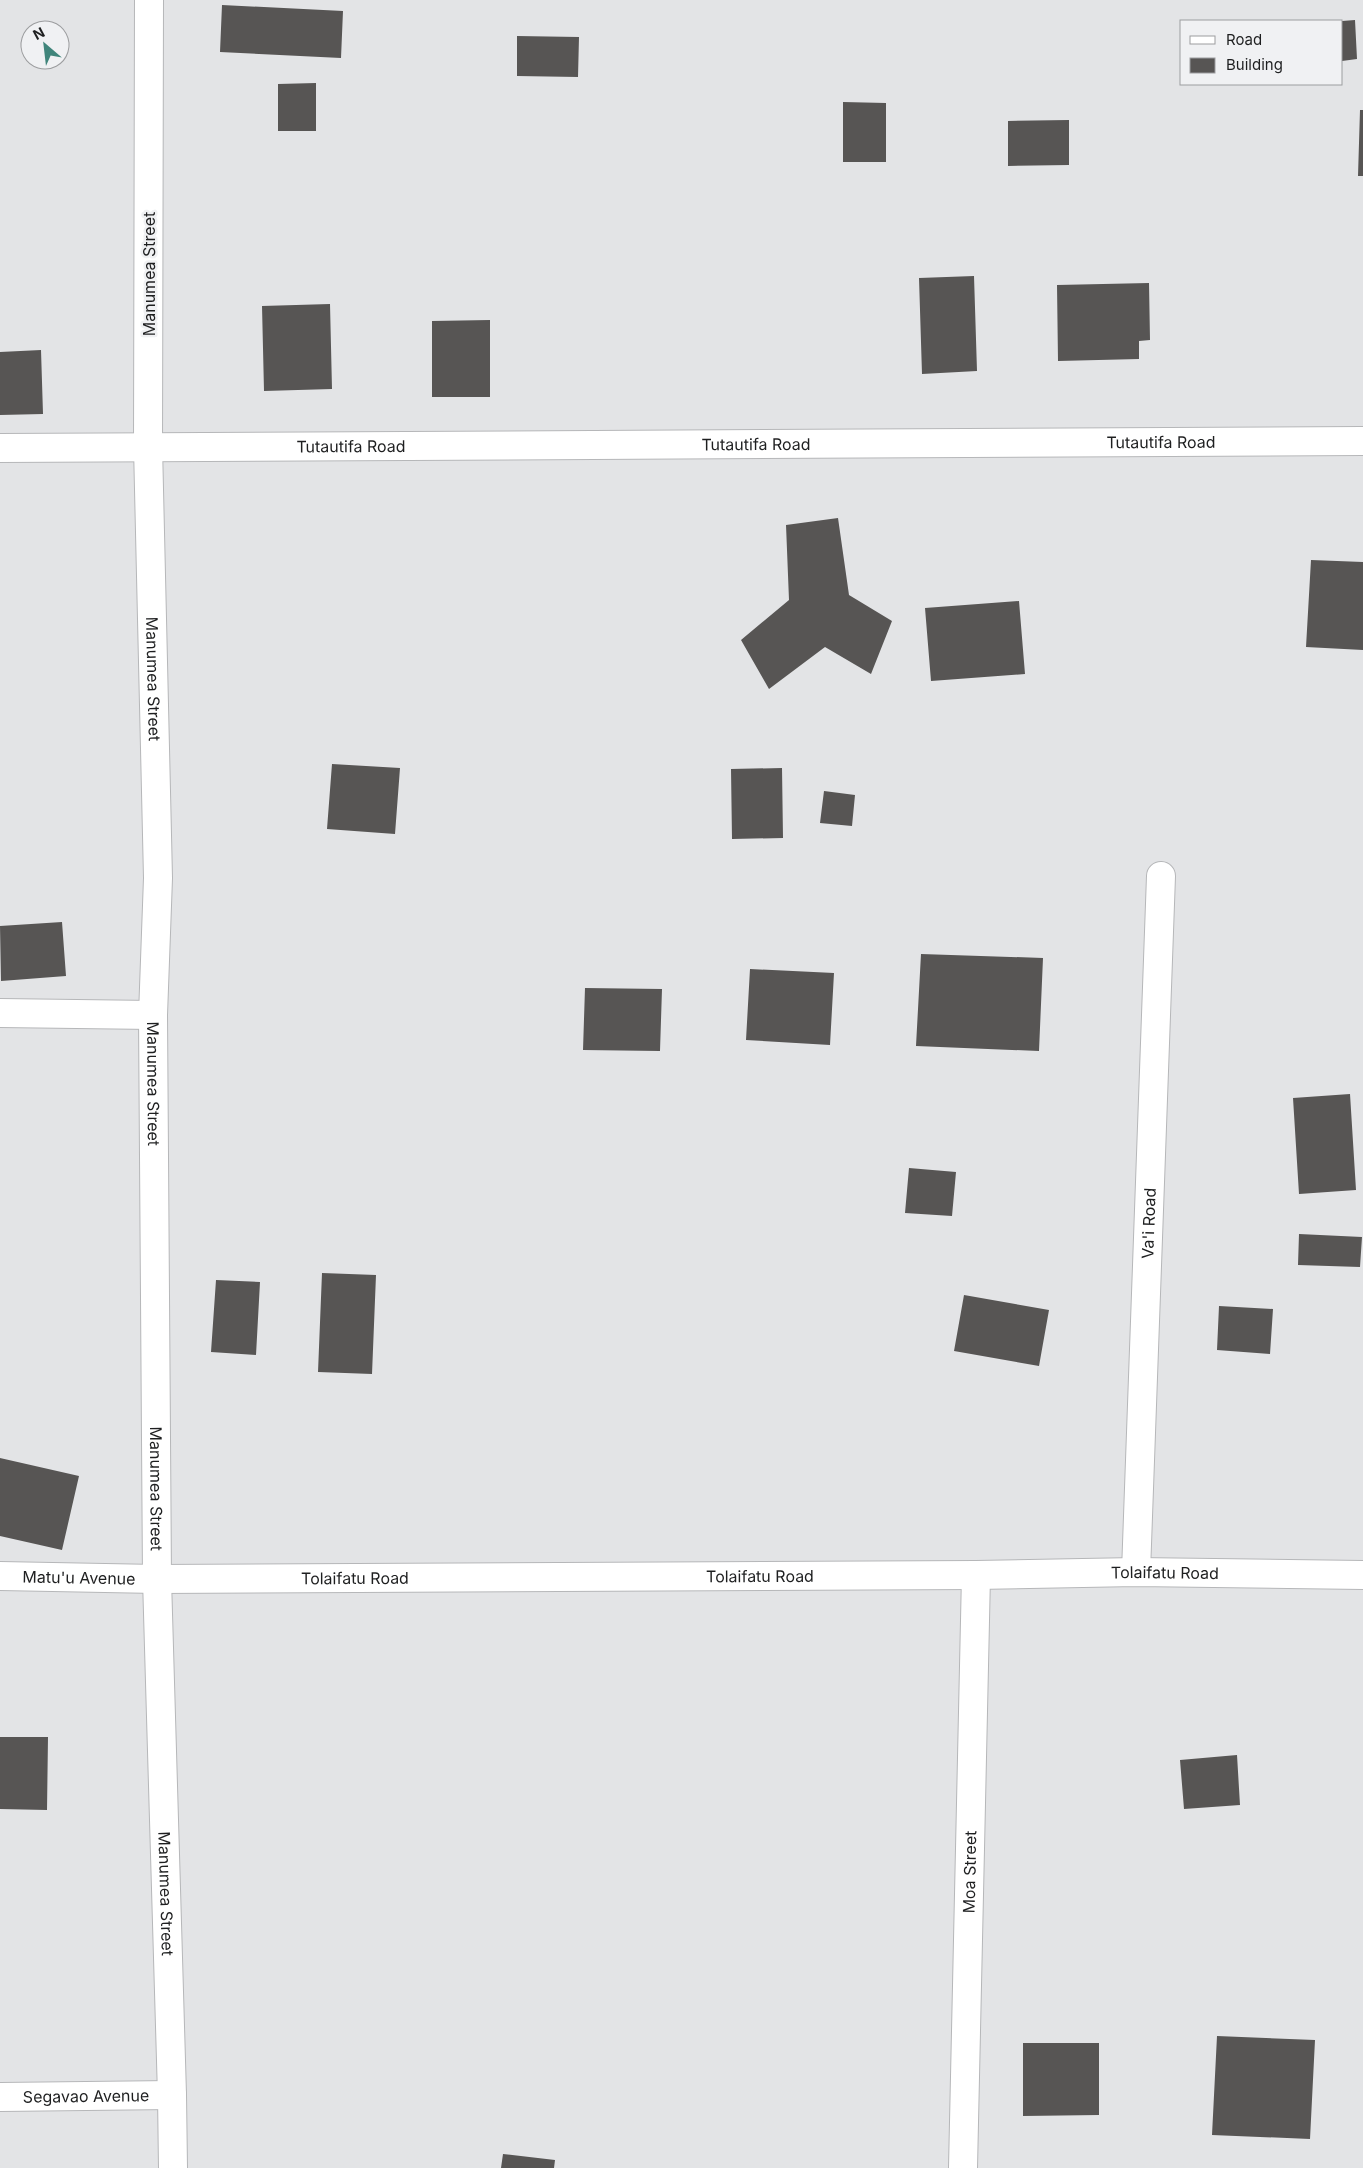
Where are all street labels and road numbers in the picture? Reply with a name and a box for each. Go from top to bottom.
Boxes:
street label: Manumea Street [139,212,159,336]
street label: Tutautifa Road [1106,432,1216,452]
street label: Tutautifa Road [701,434,811,454]
street label: Tutautifa Road [296,436,406,456]
street label: Manumea Street [142,616,165,741]
street label: Manumea Street [143,1021,164,1146]
street label: Va'i Road [1137,1187,1160,1259]
street label: Manumea Street [146,1426,167,1551]
street label: Tolaifatu Road [1111,1562,1219,1583]
street label: Matu'u Avenue [22,1566,136,1589]
street label: Tolaifatu Road [706,1566,814,1586]
street label: Tolaifatu Road [301,1568,409,1588]
street label: Moa Street [959,1830,980,1914]
street label: Manumea Street [154,1831,178,1956]
street label: Segavao Avenue [23,2085,149,2107]

